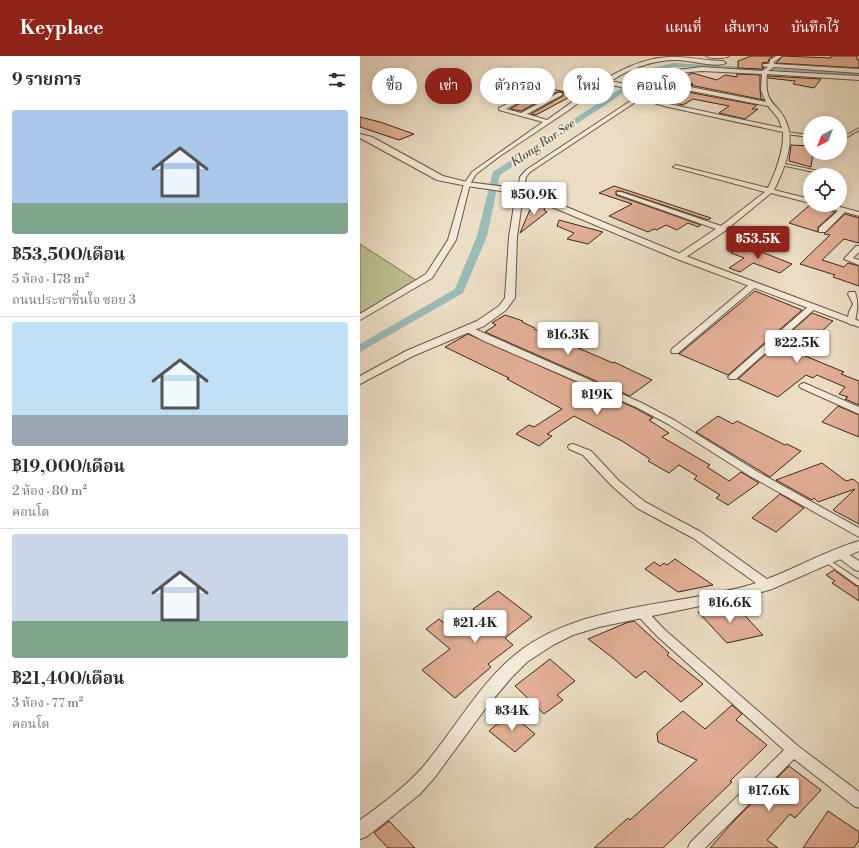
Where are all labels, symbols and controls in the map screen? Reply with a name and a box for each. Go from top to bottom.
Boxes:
text: Keyplace [20,16,104,40]
text: แผนที่ [665,19,702,37]
text: เส้นทาง [724,19,769,37]
text: บันทึกไว้ [791,19,839,37]
chip: ซื้อ [372,68,417,104]
chip: เช่า [425,68,472,104]
chip: ตัวกรอง [480,68,555,104]
chip: ใหม่ [563,68,614,104]
chip: คอนโด [622,68,691,104]
text: 9 รายการ [12,69,82,91]
icon: filters [326,69,348,91]
water label: Klong Ror See [508,116,578,170]
north arrow [803,116,847,160]
map controls [803,116,847,212]
icon: home [144,136,216,208]
button: locate [803,168,847,212]
pin: ฿50.9K [501,182,567,216]
text: ฿50.9K [510,187,558,203]
pin: ฿53.5K [725,226,791,260]
text: ฿53.5K [735,231,781,247]
text: ฿53,500/เดือน [12,244,125,266]
text: 5 ห้อง · 178 m² [12,271,89,287]
text: ถนนประชาชื่นใจ ซอย 3 [12,292,136,308]
pin: ฿16.3K [535,322,601,356]
text: ฿16.3K [546,327,590,343]
pin: ฿22.5K [764,330,830,364]
text: ฿22.5K [774,335,820,351]
icon: home [144,348,216,420]
pin: ฿19K [573,382,621,416]
text: ฿19K [581,387,613,403]
text: ฿19,000/เดือน [12,456,125,478]
text: 2 ห้อง · 80 m² [12,483,87,499]
text: คอนโด [12,504,50,520]
icon: home [144,560,216,632]
pin: ฿16.6K [697,590,763,624]
text: ฿16.6K [708,595,752,611]
pin: ฿21.4K [442,610,508,644]
text: ฿21.4K [453,615,497,631]
text: ฿21,400/เดือน [12,668,124,690]
text: 3 ห้อง · 77 m² [12,695,83,711]
pin: ฿34K [488,698,536,732]
text: ฿34K [495,703,529,719]
text: คอนโด [12,716,50,732]
pin: ฿17.6K [736,778,802,812]
text: ฿17.6K [748,783,790,799]

